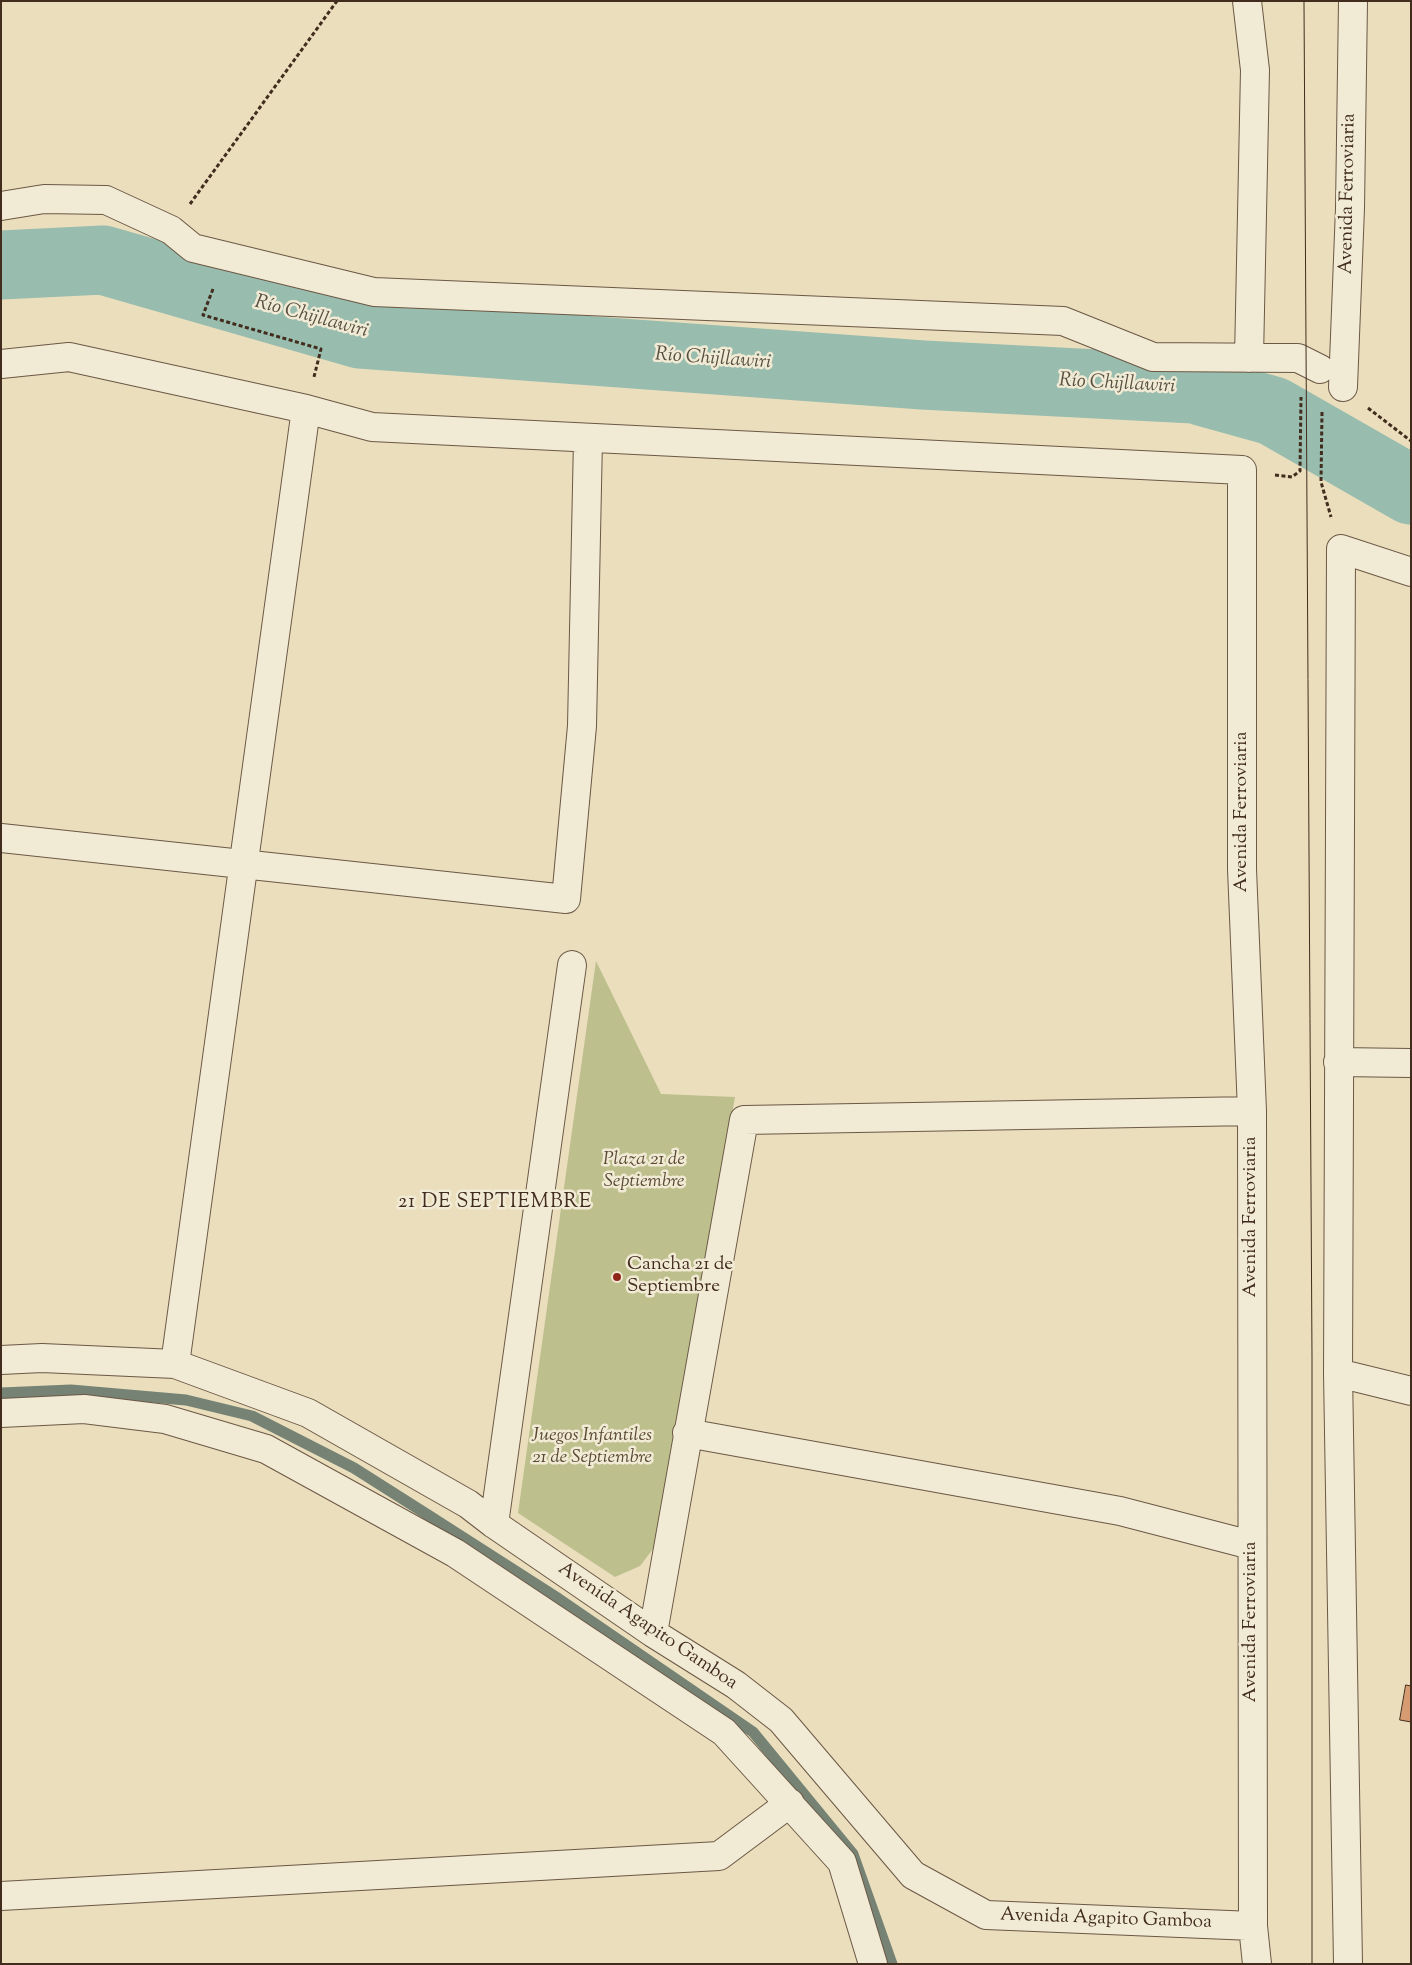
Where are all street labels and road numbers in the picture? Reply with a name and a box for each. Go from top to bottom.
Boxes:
street label: Avenida Ferroviaria [1336,113,1362,275]
street label: Avenida Ferroviaria [1232,731,1254,893]
street label: Avenida Ferroviaria [1241,1136,1263,1298]
street label: Avenida Ferroviaria [1241,1541,1263,1703]
street label: Avenida Agapito Gamboa [553,1558,741,1696]
street label: Avenida Agapito Gamboa [1000,1905,1212,1935]

